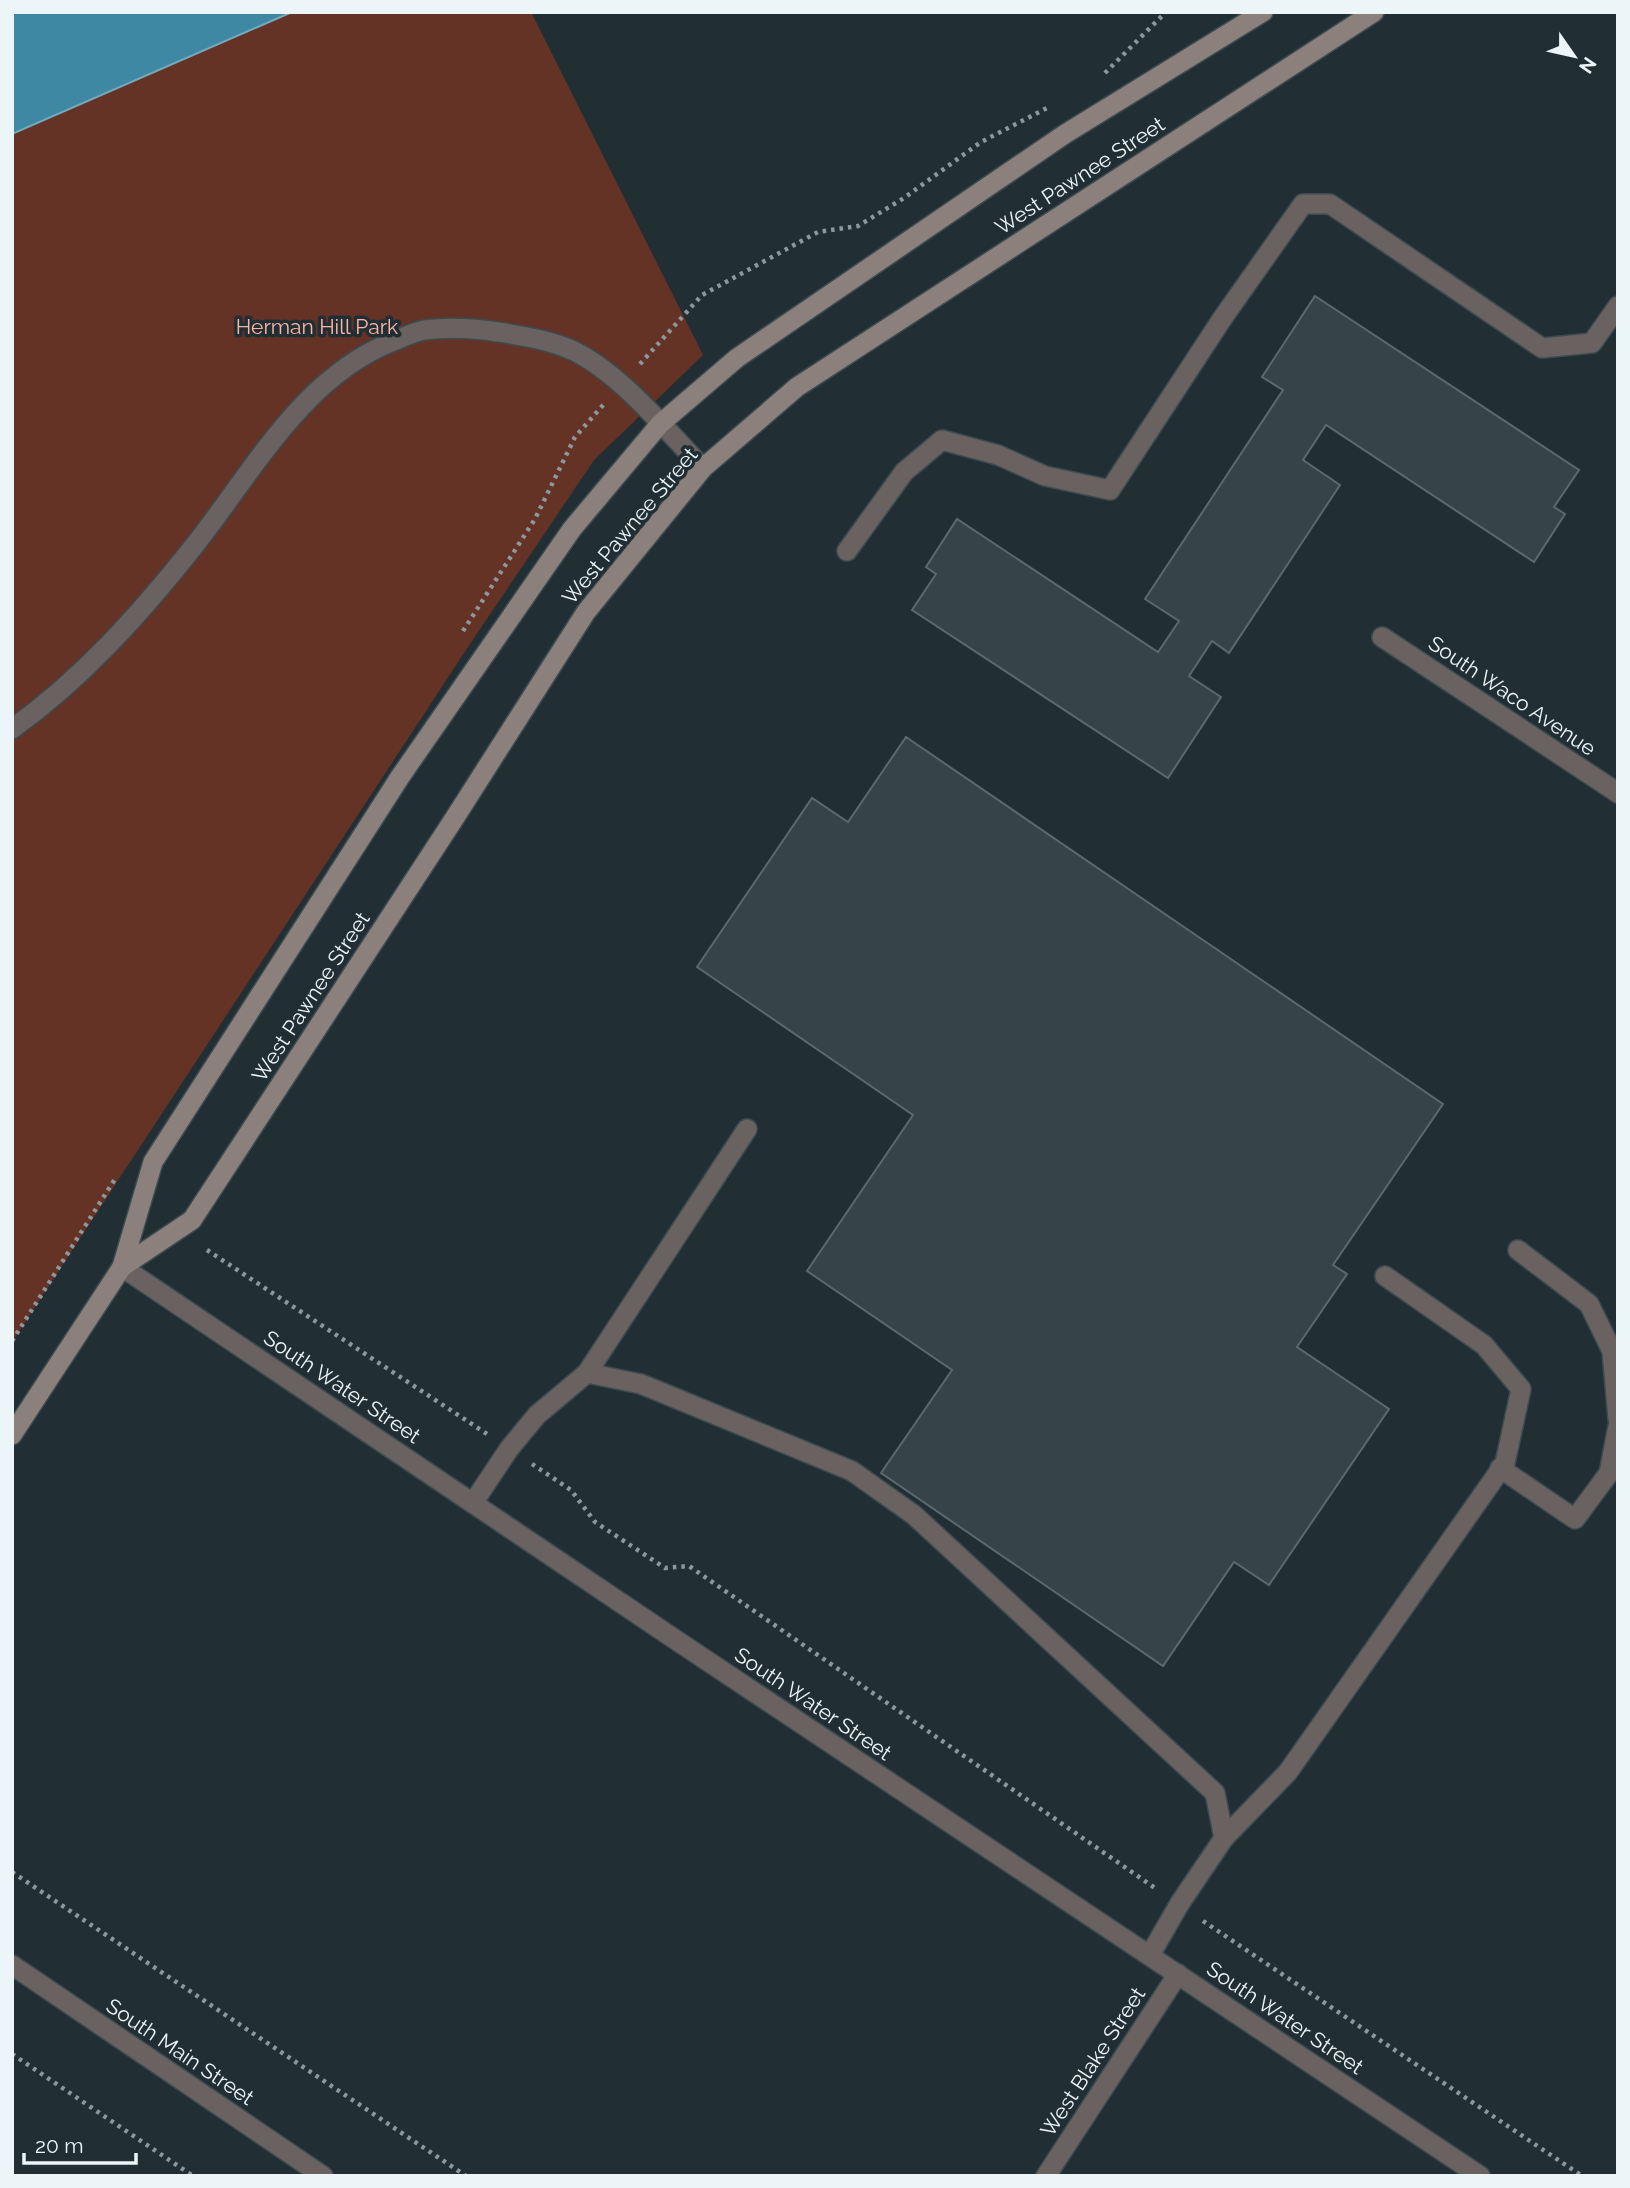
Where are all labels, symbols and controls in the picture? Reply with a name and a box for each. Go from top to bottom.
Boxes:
north arrow [1539,21,1609,91]
text: N [1575,53,1601,78]
street label: West Pawnee Street [990,111,1169,240]
park label: Herman Hill Park [236,314,398,339]
street label: West Pawnee Street [557,442,703,609]
street label: South Waco Avenue [1424,630,1601,761]
street label: West Pawnee Street [246,907,375,1086]
street label: South Water Street [259,1325,425,1448]
street label: South Water Street [730,1642,896,1765]
street label: South Water Street [1202,1956,1368,2079]
street label: West Blake Street [1035,1982,1150,2141]
street label: South Main Street [102,1993,259,2110]
scale bar [24,2122,136,2166]
text: 20 m [35,2133,83,2158]

